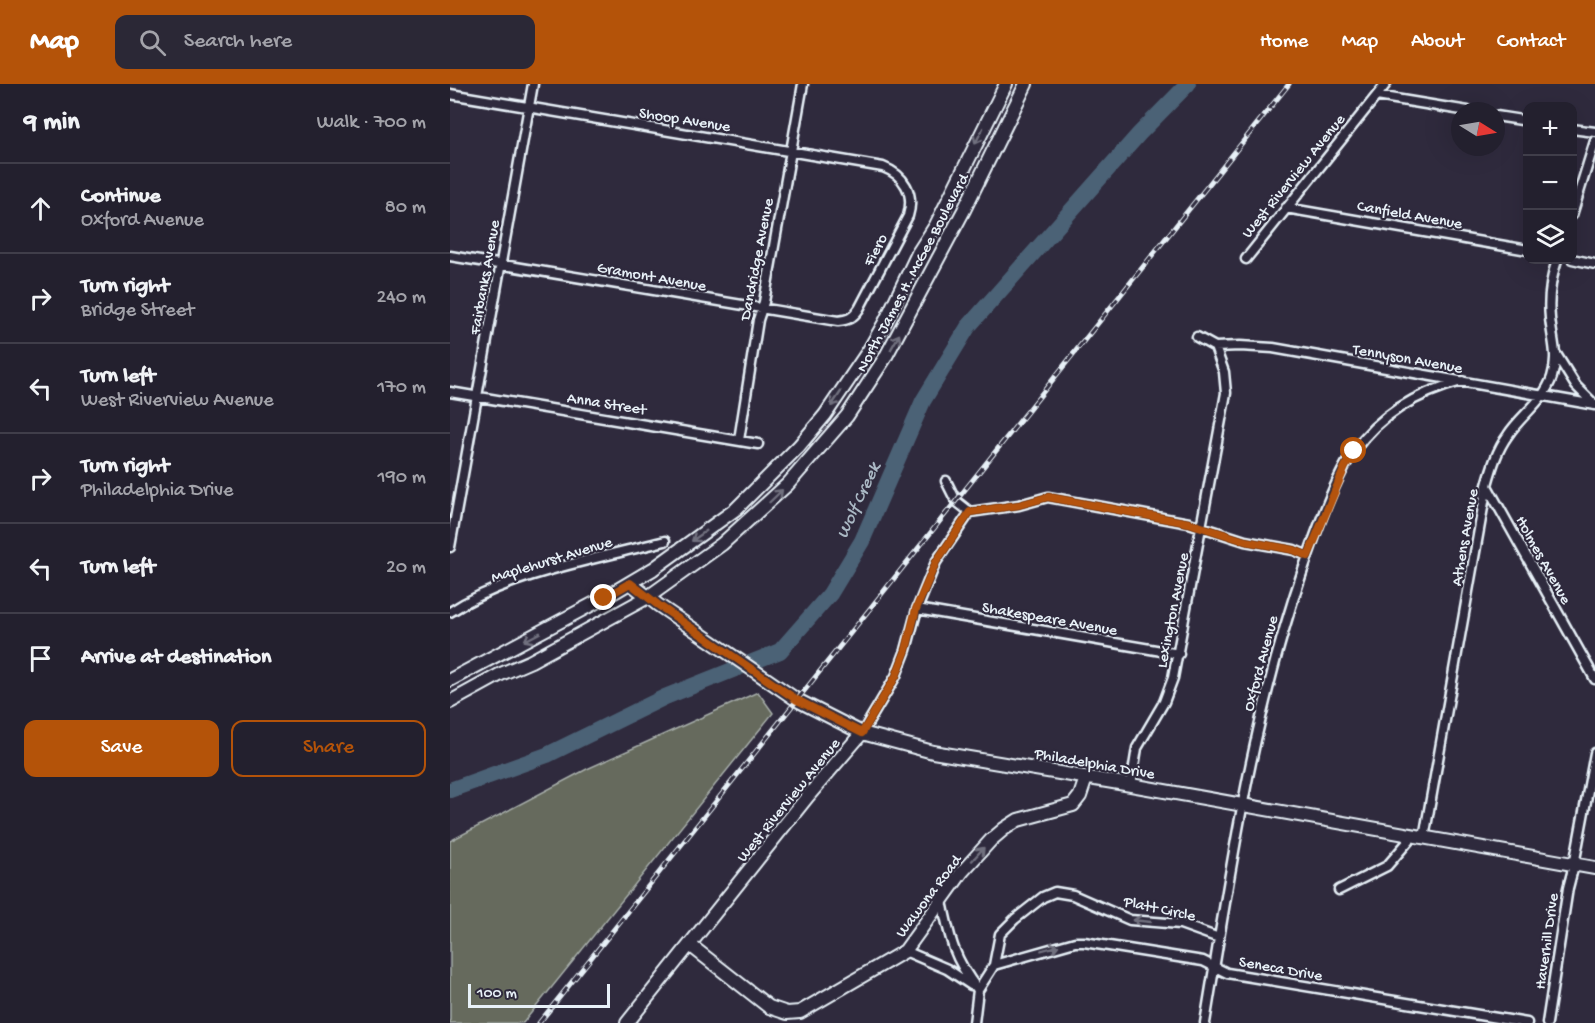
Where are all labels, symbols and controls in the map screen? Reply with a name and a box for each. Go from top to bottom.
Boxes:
search box [115,15,535,69]
text: Map [30,26,79,59]
icon: search [136,26,169,59]
text: Search here [184,29,292,55]
text: Home [1260,30,1308,55]
text: Map [1341,30,1378,55]
text: About [1411,30,1464,55]
text: Contact [1497,30,1565,55]
north arrow [1451,102,1505,156]
map controls [1523,102,1577,264]
button: + [1523,102,1577,156]
street label: Shoop Avenue [637,105,732,138]
text: 9 min [24,108,80,139]
street label: West Riverview Avenue [1239,111,1351,243]
text: Walk · 700 m [317,112,426,135]
one-way arrow [973,127,985,144]
button: − [1523,156,1577,210]
street label: North James H. McGee Boulevard [854,170,975,376]
text: Continue [81,184,161,210]
icon: ahead [24,192,57,225]
street label: Dandridge Avenue [737,196,780,323]
text: 80 m [385,197,426,220]
street label: Canfield Avenue [1355,198,1464,235]
text: Oxford Avenue [81,210,204,233]
button: layers [1523,210,1577,264]
street label: Fairbanks Avenue [467,218,506,337]
street label: Fiero [860,231,893,271]
street label: Gramont Avenue [595,260,708,298]
text: Turn right [81,274,169,300]
icon: right [24,282,57,315]
text: 240 m [376,287,426,310]
text: Bridge Street [81,300,194,323]
one-way arrow [889,334,901,351]
street label: Tennyson Avenue [1350,341,1465,380]
text: Turn left [81,364,155,390]
icon: left [24,372,57,405]
text: 170 m [377,377,426,400]
text: West Riverview Avenue [81,390,273,413]
street label: Anna Street [565,390,649,421]
one-way arrow [830,390,842,407]
route start [1340,437,1366,463]
text: Turn right [81,454,169,480]
water label: Wolf Creek [833,458,887,542]
icon: right [24,462,57,495]
text: 190 m [378,467,426,490]
text: Philadelphia Drive [81,480,233,503]
street label: Athens Avenue [1449,487,1484,588]
one-way arrow [769,488,784,503]
street label: Holmes Avenue [1510,513,1574,609]
one-way arrow [691,530,708,542]
street label: Maplehurst Avenue [489,534,616,589]
street label: Lexington Avenue [1154,551,1195,670]
icon: left [24,552,57,585]
text: Turn left [81,555,155,581]
text: 20 m [386,557,426,580]
route end [590,584,616,610]
street label: Shakespeare Avenue [980,599,1119,642]
street label: Oxford Avenue [1240,613,1284,714]
one-way arrow [524,631,541,643]
icon: arrive [24,642,57,675]
text: Arrive at destination [81,645,271,671]
button: Save [24,720,219,777]
button: Share [231,720,426,777]
street label: West Riverview Avenue [734,735,846,867]
street label: Philadelphia Drive [1032,745,1157,786]
one-way arrow [971,847,985,862]
street label: Wawona Road [893,851,968,942]
street label: Haverhill Drive [1532,892,1565,991]
street label: Platt Circle [1121,893,1198,927]
one-way arrow [1132,915,1152,926]
one-way arrow [1041,942,1060,954]
street label: Seneca Drive [1237,954,1324,987]
scale bar [468,981,610,1008]
text: 100 m [477,985,517,1004]

